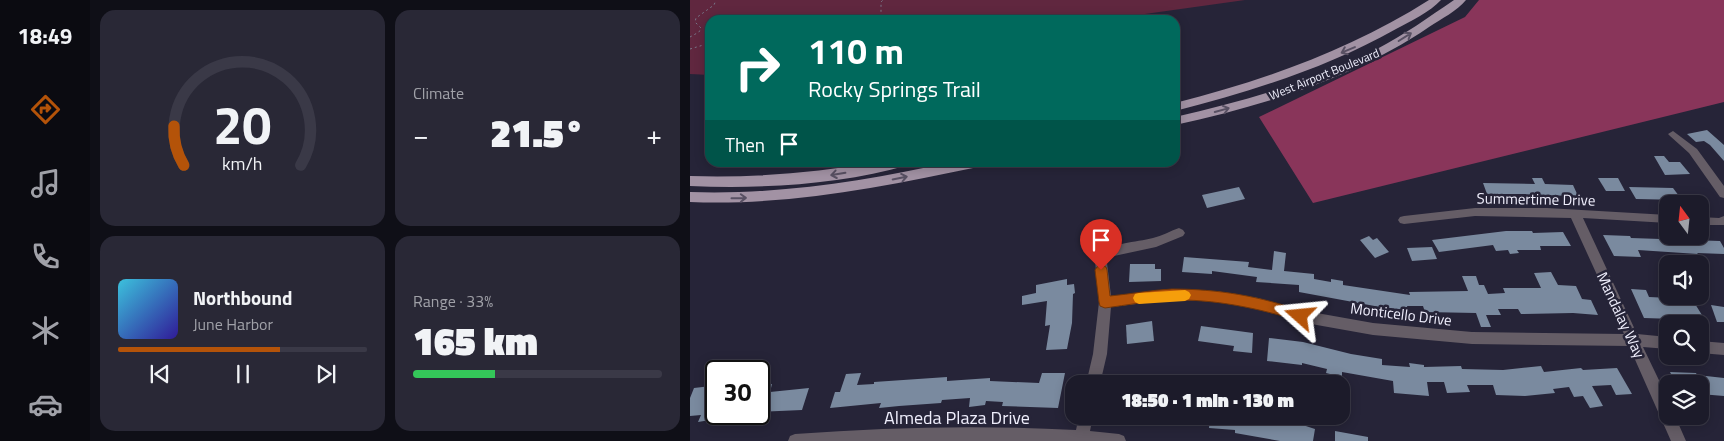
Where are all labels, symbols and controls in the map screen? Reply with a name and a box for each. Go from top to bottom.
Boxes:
text: 18:49 [18,19,72,53]
text: 110 m [808,24,904,78]
one-way arrow [1398,32,1412,42]
icon: right [725,35,790,100]
street label: West Airport Boulevard [1266,43,1382,105]
one-way arrow [1341,46,1356,56]
text: Rocky Springs Trail [808,72,981,106]
text: Climate [413,81,464,105]
text: 20 [213,85,272,164]
icon: directions [28,92,63,127]
text: 21.5° [490,104,585,162]
one-way arrow [1214,105,1230,114]
text: − [413,113,429,156]
text: + [646,113,662,156]
text: Then [725,130,765,159]
icon: arrive [775,130,803,158]
text: km/h [222,150,263,177]
icon: music [28,166,63,201]
one-way arrow [830,170,846,180]
one-way arrow [891,173,907,183]
street label: Summertime Drive [1476,186,1596,212]
one-way arrow [730,193,746,203]
north arrow [1659,195,1709,245]
map controls [1659,195,1709,425]
pin [1080,219,1122,270]
icon: arrive [1087,226,1115,254]
icon: phone [28,239,63,274]
button: sound [1659,255,1709,305]
street label: Mandalay Way [1591,268,1651,362]
text: Northbound [193,283,293,312]
text: Range · 33% [413,289,493,313]
position arrow [1273,289,1325,341]
street label: Monticello Drive [1349,296,1453,332]
text: June Harbor [193,312,273,336]
text: 165 km [413,312,538,370]
icon: climate [28,313,63,348]
button: search [1659,315,1709,365]
icon: previous [146,360,174,388]
icon: pause [229,360,257,388]
icon: next [312,360,340,388]
speed limit sign: 30 [705,360,770,425]
button: layers [1659,375,1709,425]
text: 18:50 · 1 min · 130 m [1121,385,1294,414]
icon: car [28,387,63,422]
street label: Almeda Plaza Drive [884,404,1030,431]

